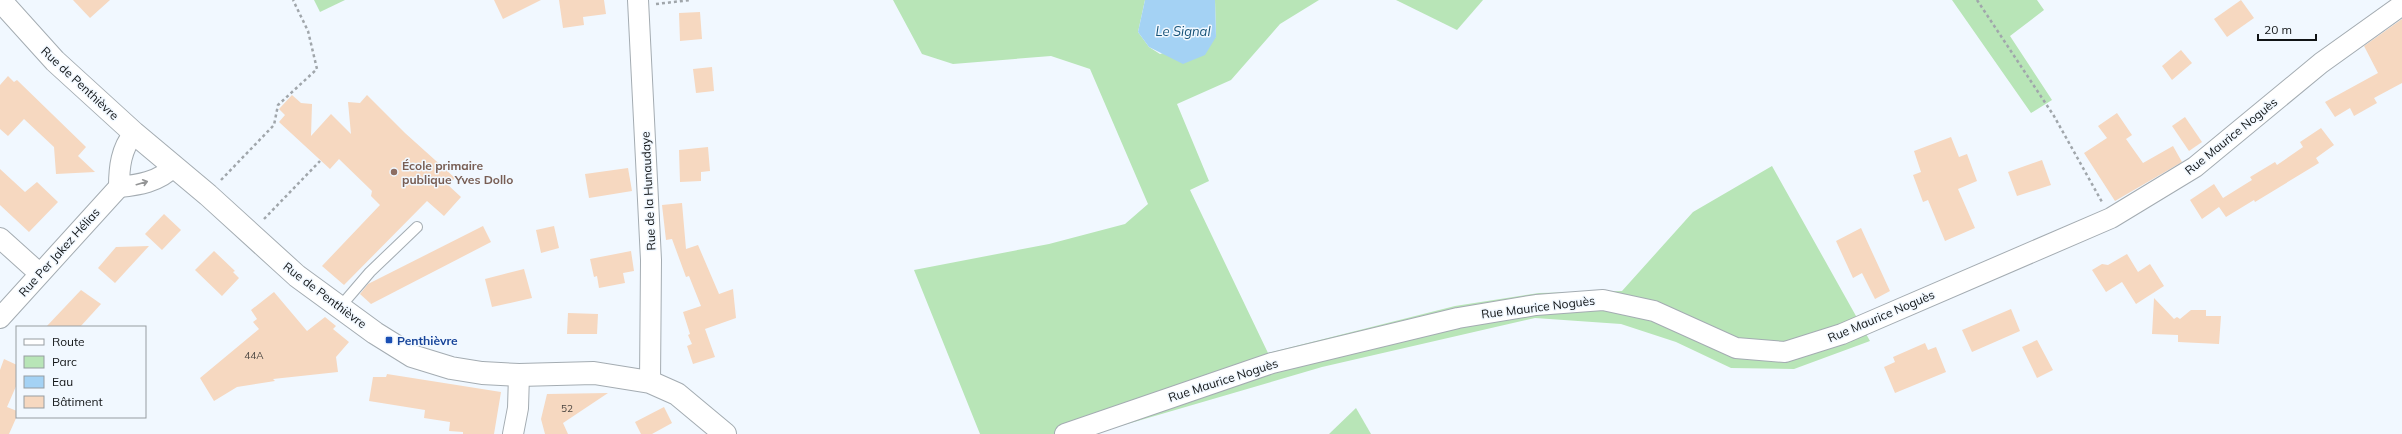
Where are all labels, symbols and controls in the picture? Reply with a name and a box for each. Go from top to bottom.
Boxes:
scale bar [2258,16,2316,42]
text: 20 m [2264,22,2292,37]
water label: Le Signal [1155,23,1211,39]
street label: Rue de Penthièvre [38,43,122,123]
street label: Rue Maurice Noguès [2182,94,2280,178]
street label: Rue de la Hunaudaye [637,131,659,251]
place label: École primaire publique Yves Dollo [402,158,513,187]
marker: École primaire publique Yves Dollo [389,167,399,177]
one-way arrow [135,179,148,186]
street label: Rue Per Jakez Hélias [15,205,103,299]
street label: Rue de Penthièvre [280,259,370,331]
street label: Rue Maurice Noguès [1825,287,1937,345]
street label: Rue Maurice Noguès [1480,293,1596,321]
legend [16,326,146,418]
place label: Penthièvre [397,333,458,348]
text: Route [52,334,85,349]
marker: Penthièvre [384,335,394,345]
house number: 44A [244,349,264,362]
text: Parc [52,354,77,369]
street label: Rue Maurice Noguès [1166,355,1280,405]
text: Eau [52,374,73,389]
text: Bâtiment [52,394,103,409]
house number: 52 [561,402,573,415]

